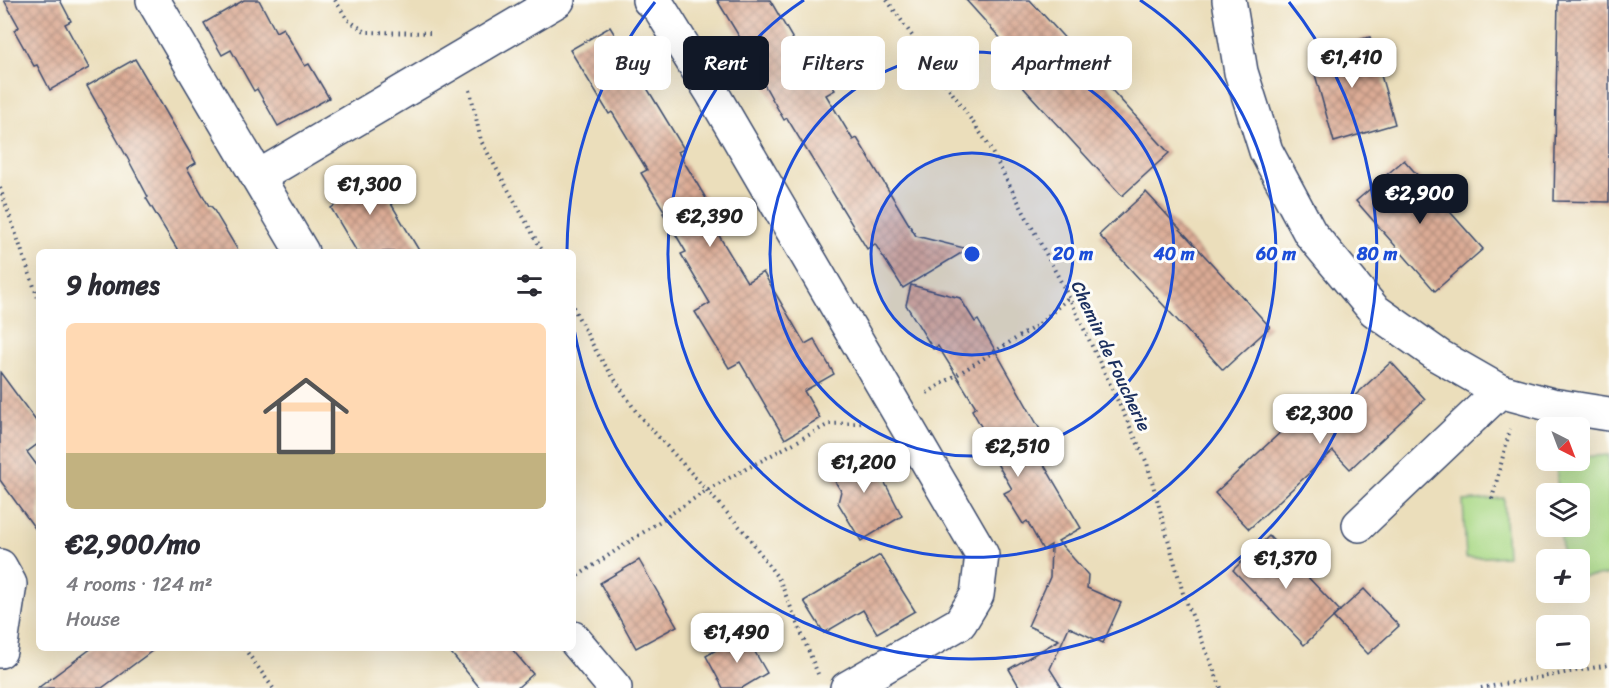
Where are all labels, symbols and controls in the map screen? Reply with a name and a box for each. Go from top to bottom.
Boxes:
chip: Buy [594,36,671,90]
chip: Rent [683,36,769,90]
chip: Filters [781,36,885,90]
chip: New [897,36,979,90]
chip: Apartment [991,36,1132,90]
pin: €1,410 [1303,38,1401,89]
text: €1,410 [1322,40,1382,75]
pin: €1,300 [321,165,419,216]
text: €1,300 [338,167,402,202]
pin: €2,900 [1371,174,1469,225]
text: €2,900 [1386,176,1454,211]
pin: €2,390 [661,197,759,248]
text: €2,390 [677,199,743,234]
text: 20 m [1052,238,1093,270]
text: 40 m [1152,238,1195,270]
text: 60 m [1255,238,1296,270]
text: 80 m [1356,238,1398,270]
centre of rings [962,244,982,264]
text: 9 homes [66,262,160,308]
icon: filters [513,269,546,302]
street label: Chemin de Foucherie [1062,275,1160,437]
icon: home [252,362,360,470]
pin: €2,300 [1271,394,1369,445]
text: €2,300 [1287,396,1353,431]
north arrow [1536,417,1590,471]
map controls [1536,417,1590,669]
pin: €2,510 [969,427,1067,478]
text: €2,510 [986,429,1050,464]
pin: €1,200 [815,443,913,494]
text: €1,200 [832,445,896,480]
button: layers [1536,483,1590,537]
text: €2,900/mo [66,521,200,567]
pin: €1,370 [1237,539,1335,590]
text: €1,370 [1255,541,1317,576]
button: + [1536,549,1590,603]
text: 4 rooms · 124 m² [66,567,213,602]
text: House [66,602,120,637]
pin: €1,490 [688,613,786,664]
text: €1,490 [705,615,769,650]
button: − [1536,615,1590,669]

